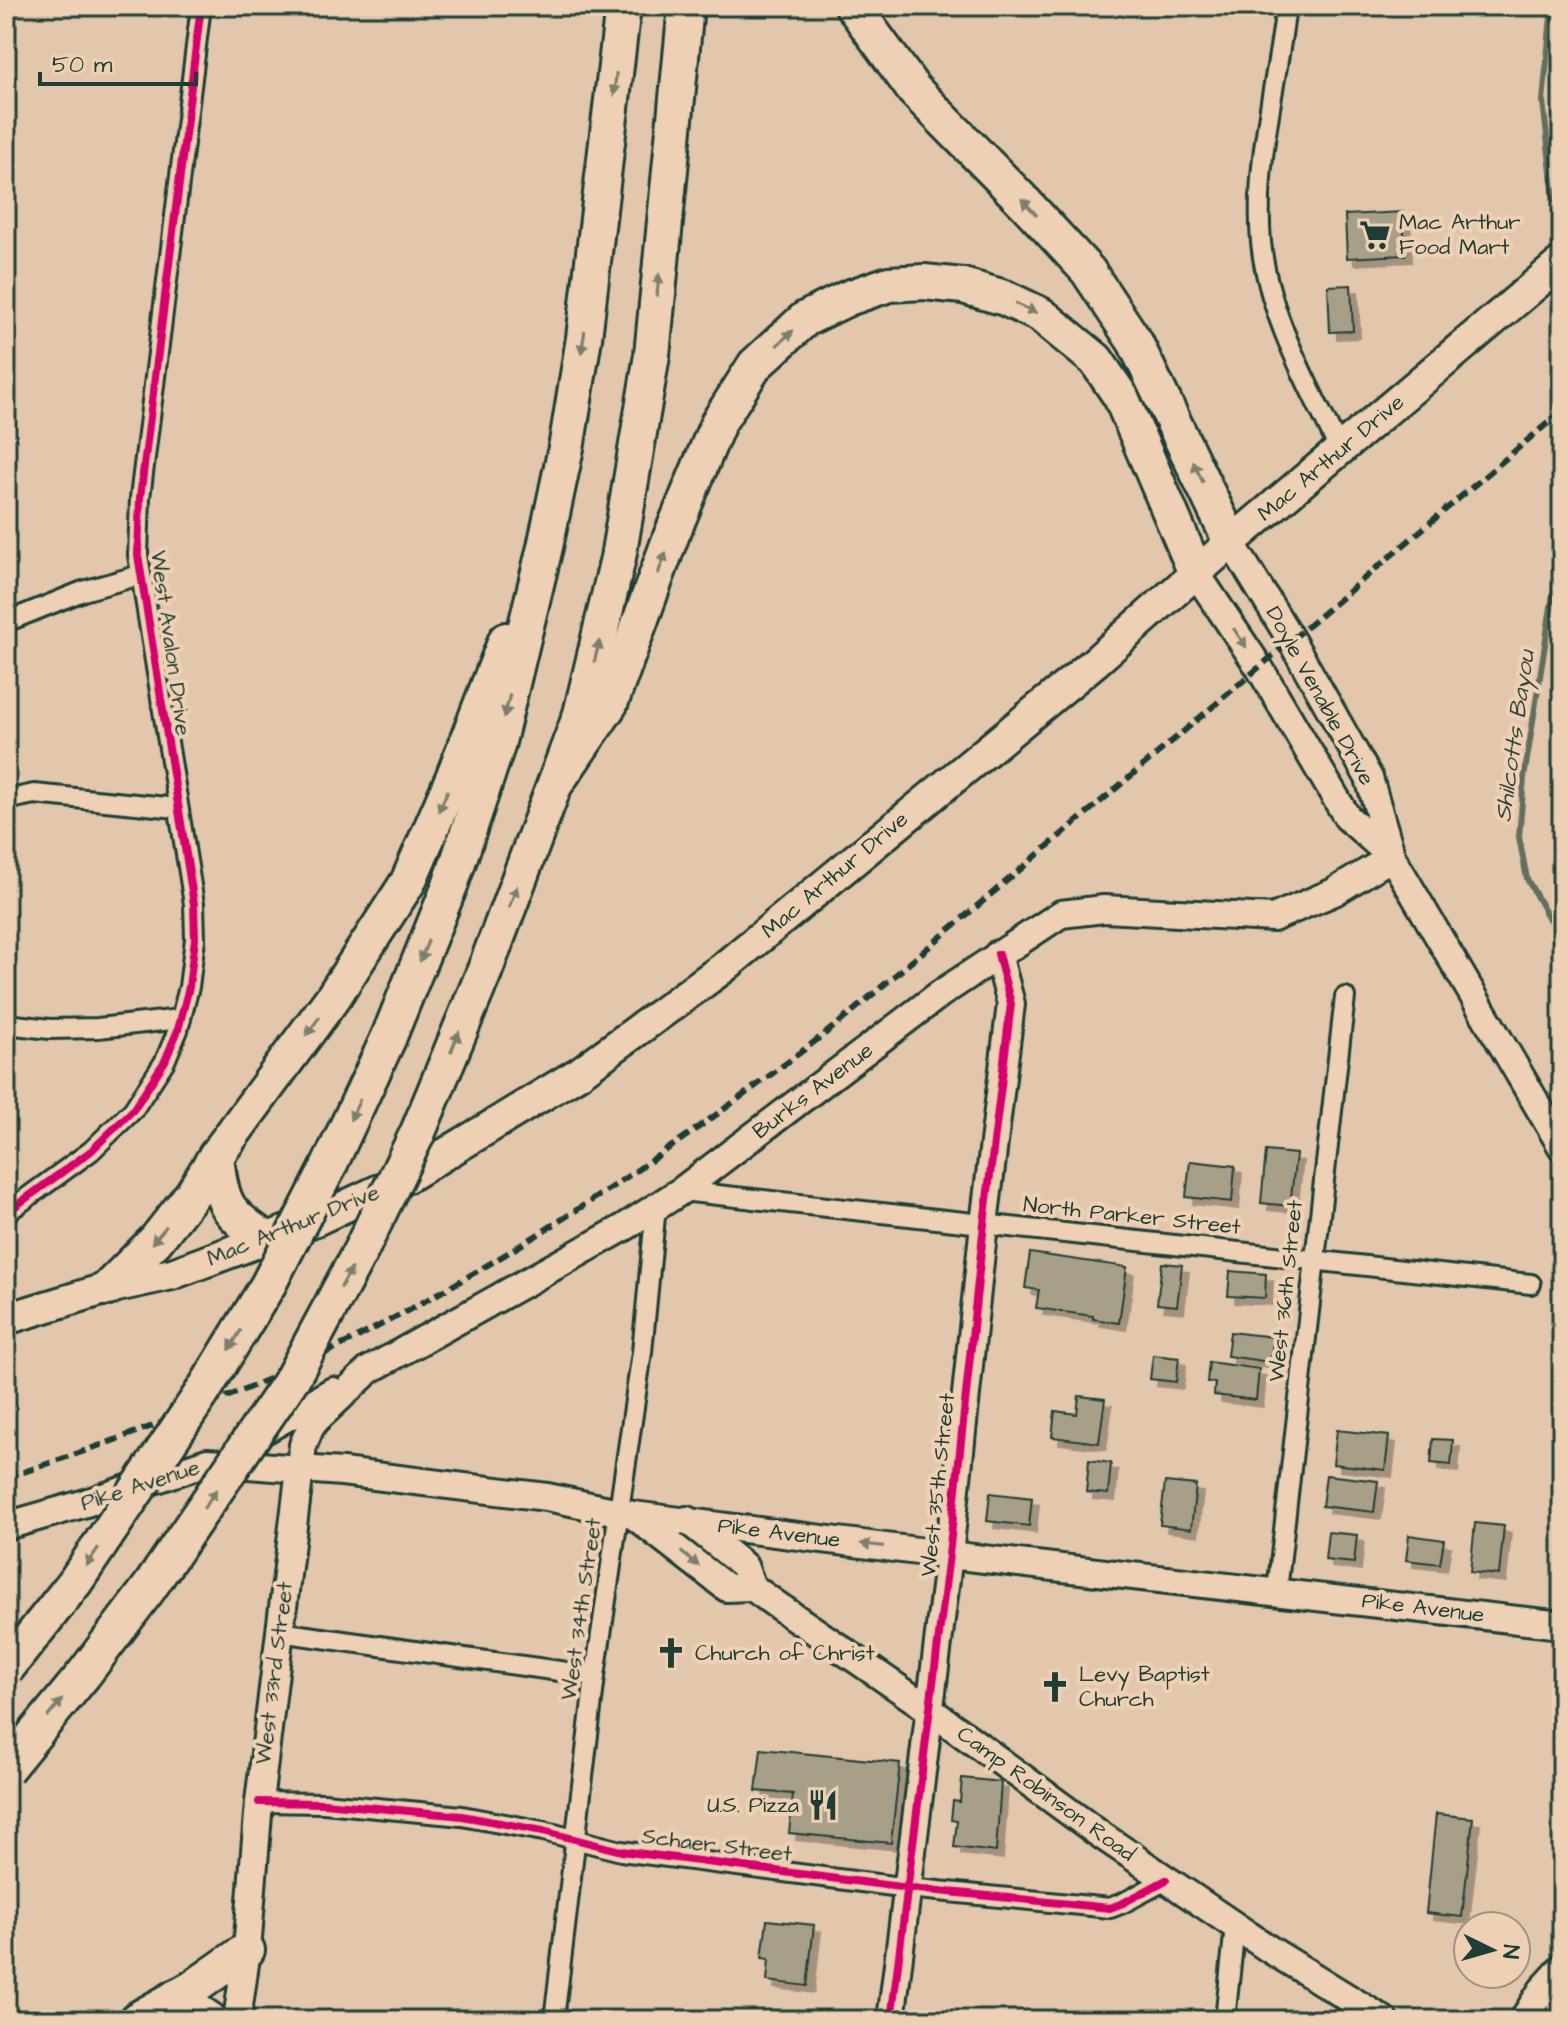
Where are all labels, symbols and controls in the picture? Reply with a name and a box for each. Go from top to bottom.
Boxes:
scale bar [40,36,196,86]
text: 50 m [52,48,113,82]
one-way arrow [608,71,621,96]
one-way arrow [1021,198,1039,217]
place label: Mac Arthur Food Mart [1399,207,1520,263]
supermarket icon: Mac Arthur Food Mart [1358,218,1392,252]
one-way arrow [652,272,665,297]
one-way arrow [1014,301,1038,315]
one-way arrow [576,329,589,354]
one-way arrow [775,329,794,347]
street label: Mac Arthur Drive [1251,387,1411,529]
one-way arrow [1191,460,1205,484]
street label: West Avalon Drive [143,548,199,738]
one-way arrow [656,551,669,575]
street label: Doyle Venable Drive [1257,601,1382,792]
one-way arrow [1232,627,1247,648]
one-way arrow [592,639,604,664]
water label: Shilcotts Bayou [1486,646,1544,824]
one-way arrow [501,693,513,718]
one-way arrow [436,790,449,813]
street label: Mac Arthur Drive [755,804,915,946]
one-way arrow [507,885,520,909]
one-way arrow [417,939,430,963]
one-way arrow [305,1015,321,1036]
one-way arrow [449,1030,462,1054]
street label: Burks Avenue [746,1035,880,1147]
one-way arrow [348,1098,362,1121]
street label: Mac Arthur Drive [202,1176,384,1274]
street label: North Parker Street [1022,1189,1242,1243]
street label: West 36th Street [1261,1198,1311,1384]
one-way arrow [151,1225,168,1245]
one-way arrow [338,1267,352,1289]
one-way arrow [228,1329,242,1351]
street label: West 35th Street [913,1391,963,1578]
street label: Pike Avenue [77,1451,203,1519]
one-way arrow [202,1488,216,1510]
street label: Pike Avenue [716,1510,842,1556]
street label: West 34th Street [553,1516,609,1702]
one-way arrow [859,1538,884,1551]
one-way arrow [85,1546,100,1568]
one-way arrow [680,1550,700,1567]
street label: West 33rd Street [247,1580,301,1766]
street label: Pike Avenue [1360,1585,1486,1631]
church icon: Church of Christ [654,1636,688,1670]
place label: Church of Christ [695,1638,875,1669]
place label: Levy Baptist Church [1079,1659,1210,1715]
church icon: Levy Baptist Church [1038,1670,1072,1704]
one-way arrow [47,1698,63,1718]
street label: Camp Robinson Road [951,1719,1141,1869]
restaurant icon: U.S. Pizza [806,1788,840,1822]
place label: U.S. Pizza [707,1790,799,1821]
street label: Schaer Street [640,1820,794,1870]
north arrow [1452,1910,1532,1990]
text: N [1494,1943,1526,1960]

